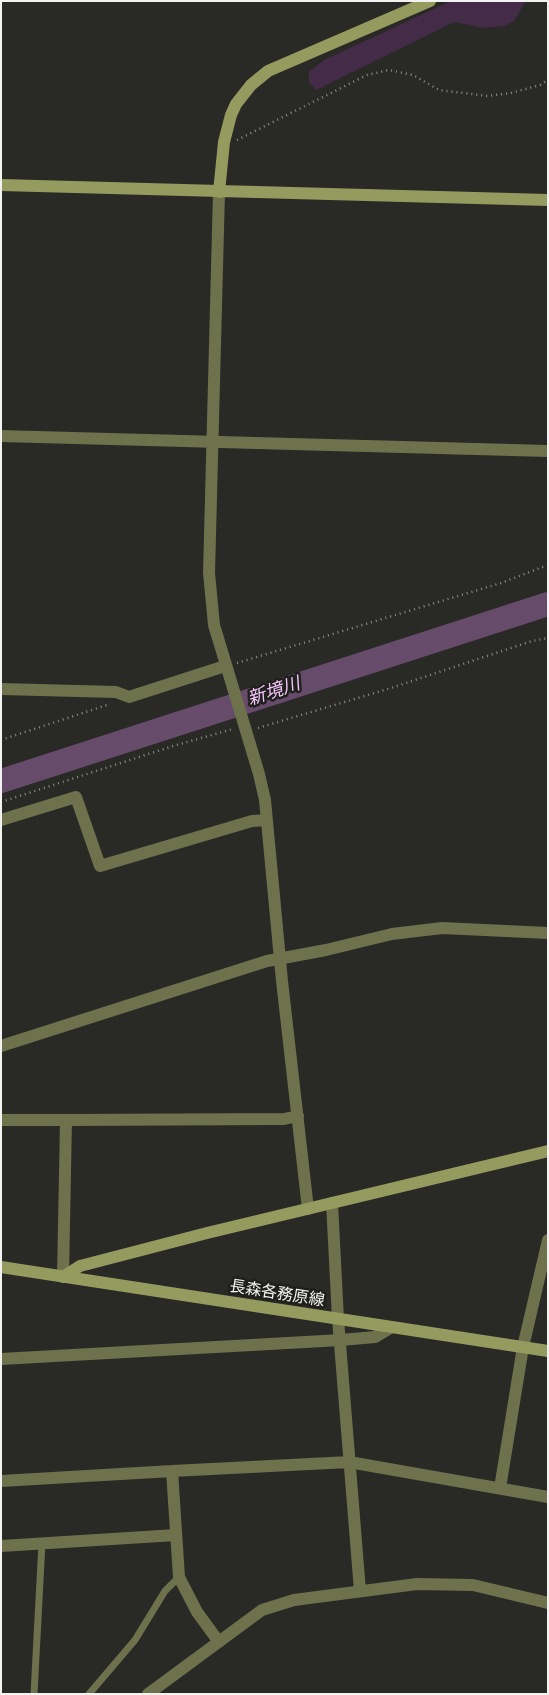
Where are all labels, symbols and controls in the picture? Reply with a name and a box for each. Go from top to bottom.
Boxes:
water label: 新境川 [245,673,303,711]
street label: 長森各務原線 [228,1277,326,1311]

